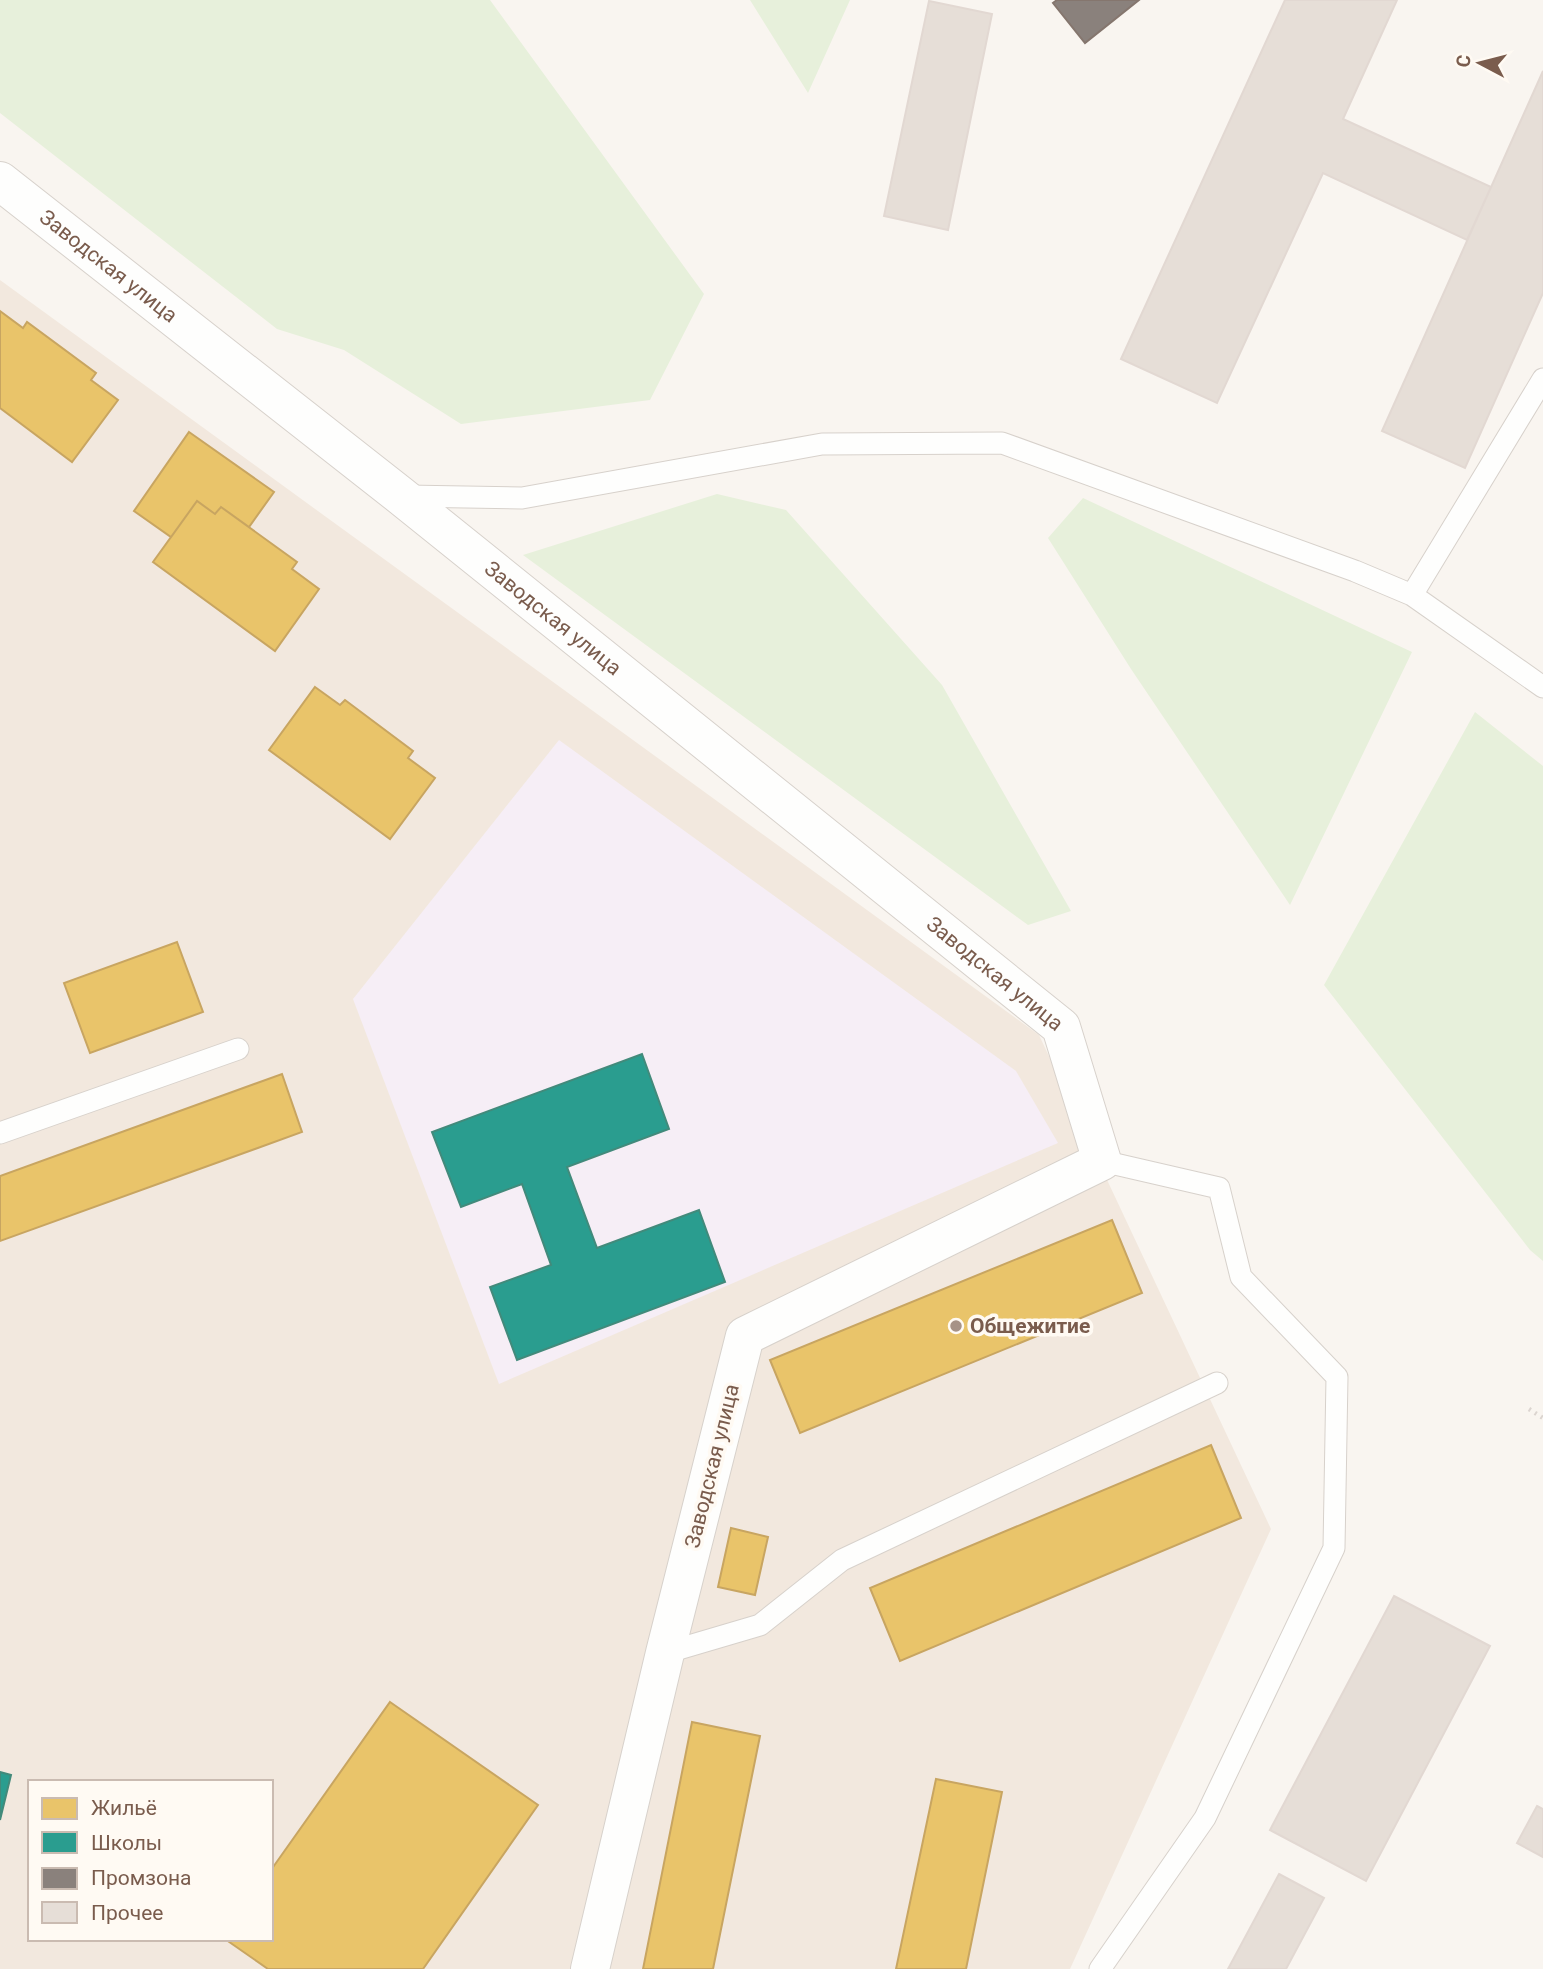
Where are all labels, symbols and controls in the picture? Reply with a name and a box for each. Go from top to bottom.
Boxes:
north arrow [1445,28,1515,98]
text: С [1451,53,1476,69]
street label: Заводская улица [35,205,182,328]
street label: Заводская улица [480,556,626,680]
street label: Заводская улица [922,912,1068,1036]
place label: Общежитие [970,1314,1090,1338]
marker: Общежитие [948,1318,964,1334]
street label: Заводская улица [680,1382,744,1550]
legend [28,1780,273,1941]
text: Жильё [91,1796,157,1820]
text: Школы [91,1831,162,1855]
text: Промзона [91,1866,192,1890]
text: Прочее [91,1901,163,1925]

